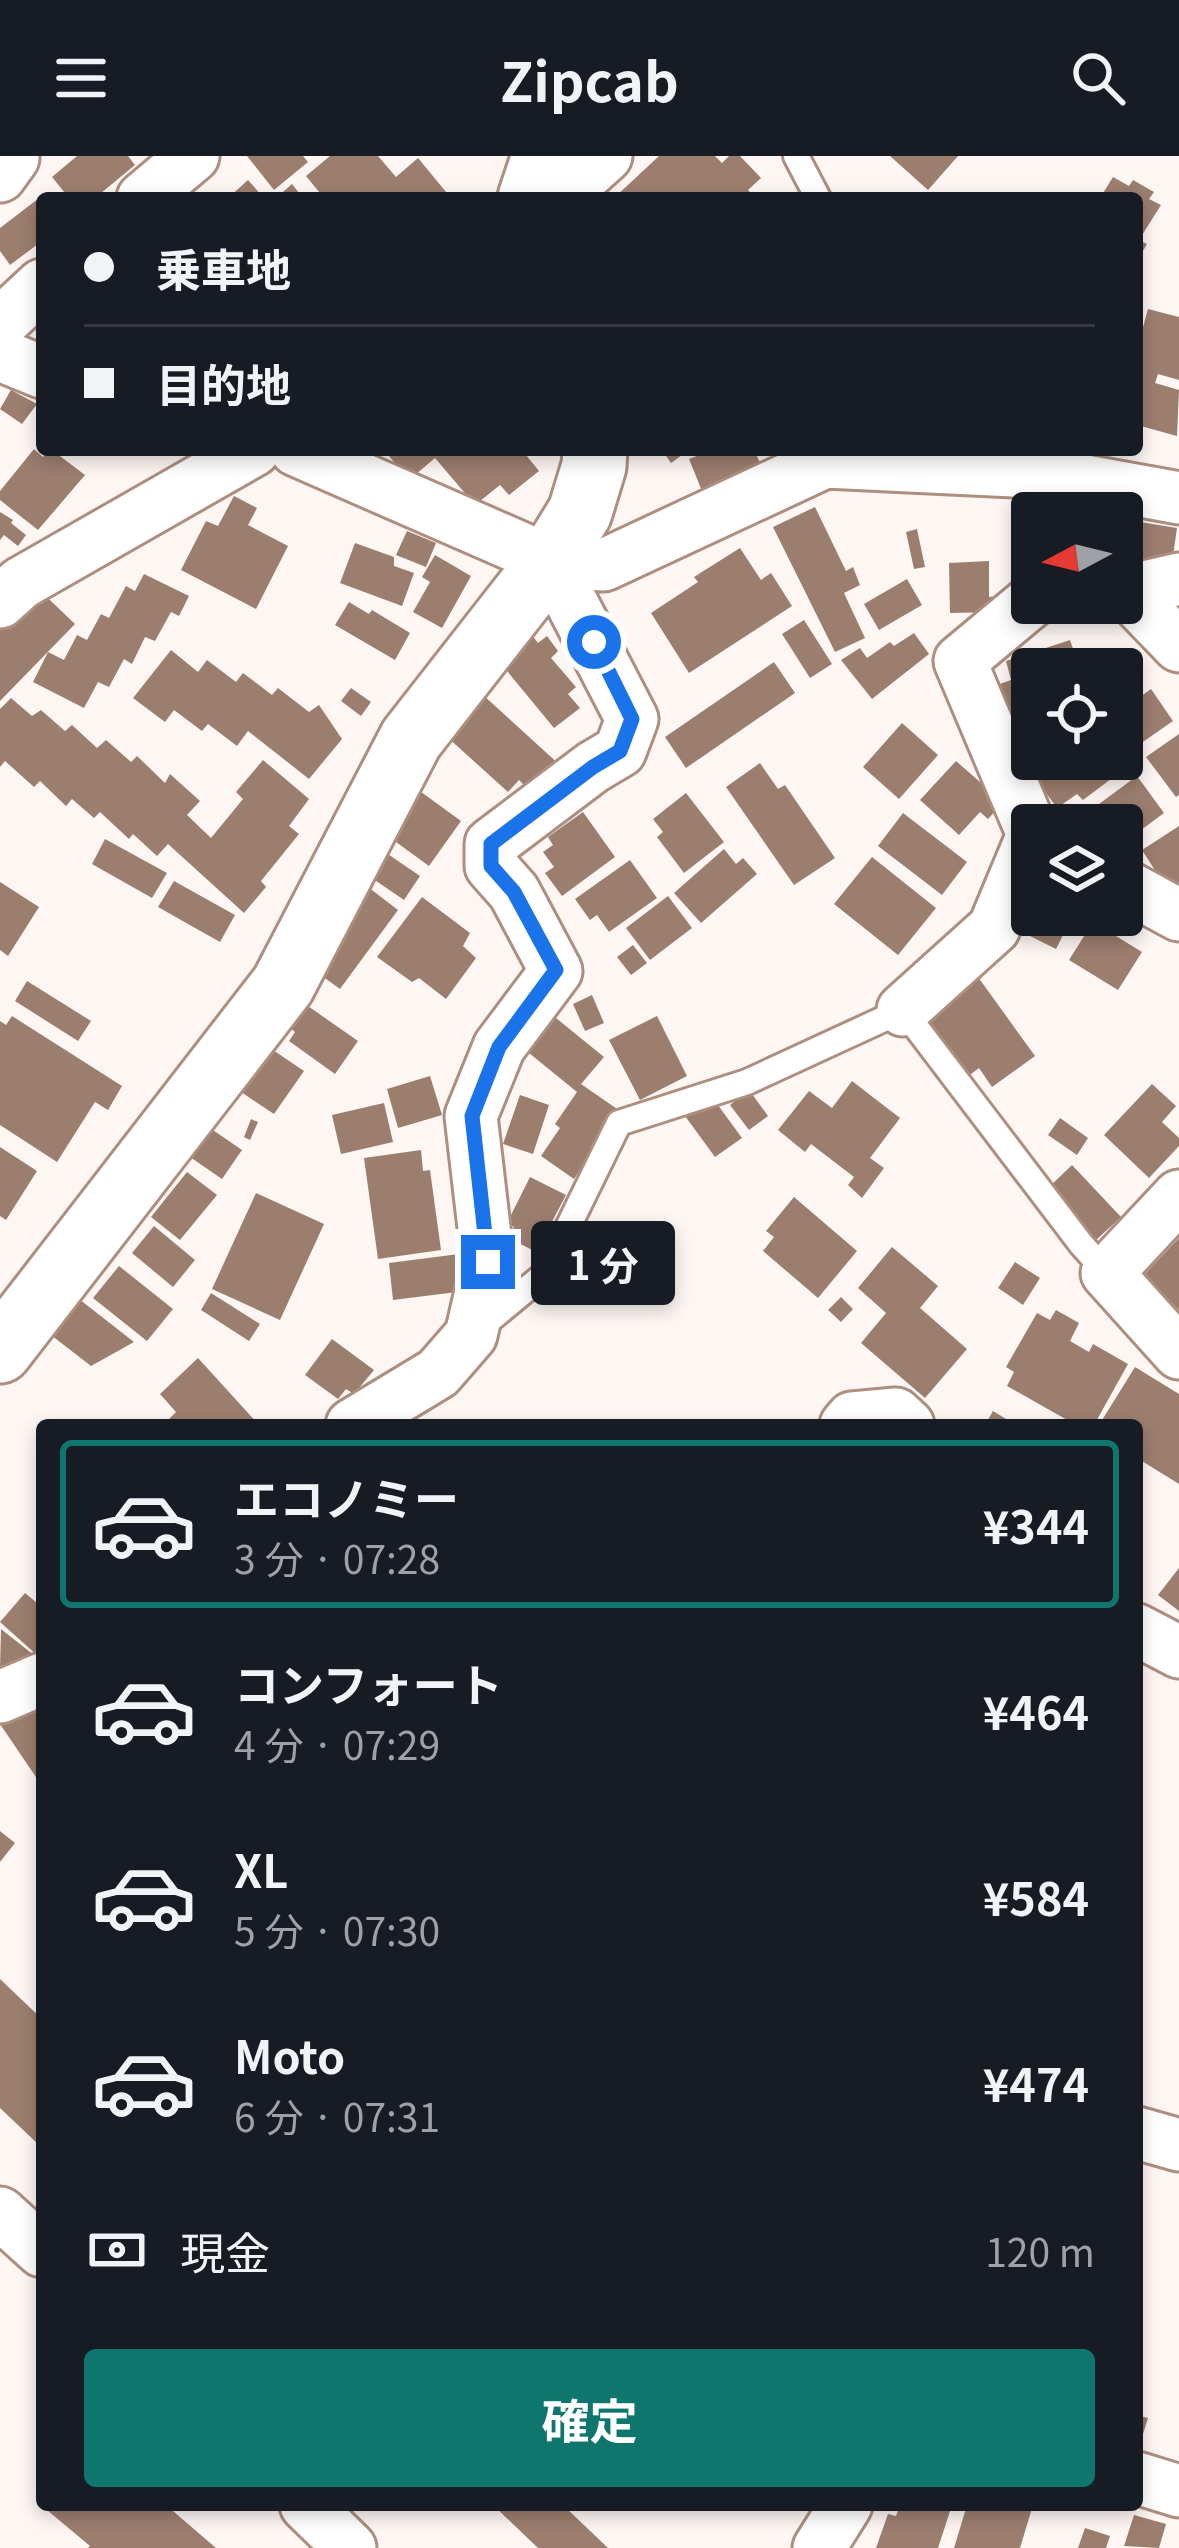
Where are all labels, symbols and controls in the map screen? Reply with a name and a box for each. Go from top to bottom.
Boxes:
text: Zipcab [500,39,679,118]
icon: menu [48,45,114,111]
icon: search [1065,45,1131,111]
text: 乗車地 [156,235,291,300]
text: 目的地 [156,350,291,415]
north arrow [1011,492,1143,624]
map controls [1011,492,1143,936]
route start [567,615,621,669]
button: locate [1011,648,1143,780]
button: layers [1011,804,1143,936]
callout: 1 分 [530,1220,674,1304]
route end [461,1235,515,1289]
text: 1 分 [568,1235,638,1291]
text: エコノミー [234,1464,459,1529]
icon: car [90,1470,198,1578]
text: ¥344 [983,1492,1089,1557]
text: 3 分 · 07:28 [234,1529,440,1585]
text: コンフォート [234,1650,503,1715]
icon: car [90,1656,198,1764]
text: ¥464 [983,1678,1089,1743]
text: 4 分 · 07:29 [234,1715,440,1771]
text: XL [234,1836,288,1901]
icon: car [90,1842,198,1950]
text: ¥584 [983,1864,1089,1929]
text: 5 分 · 07:30 [234,1901,440,1957]
text: Moto [234,2022,345,2087]
icon: car [90,2028,198,2136]
text: ¥474 [983,2050,1089,2115]
text: 6 分 · 07:31 [234,2087,440,2143]
icon: cash [84,2217,150,2283]
text: 現金 [180,2218,270,2283]
text: 120 m [985,2222,1095,2278]
button: 確定 [84,2349,1095,2487]

